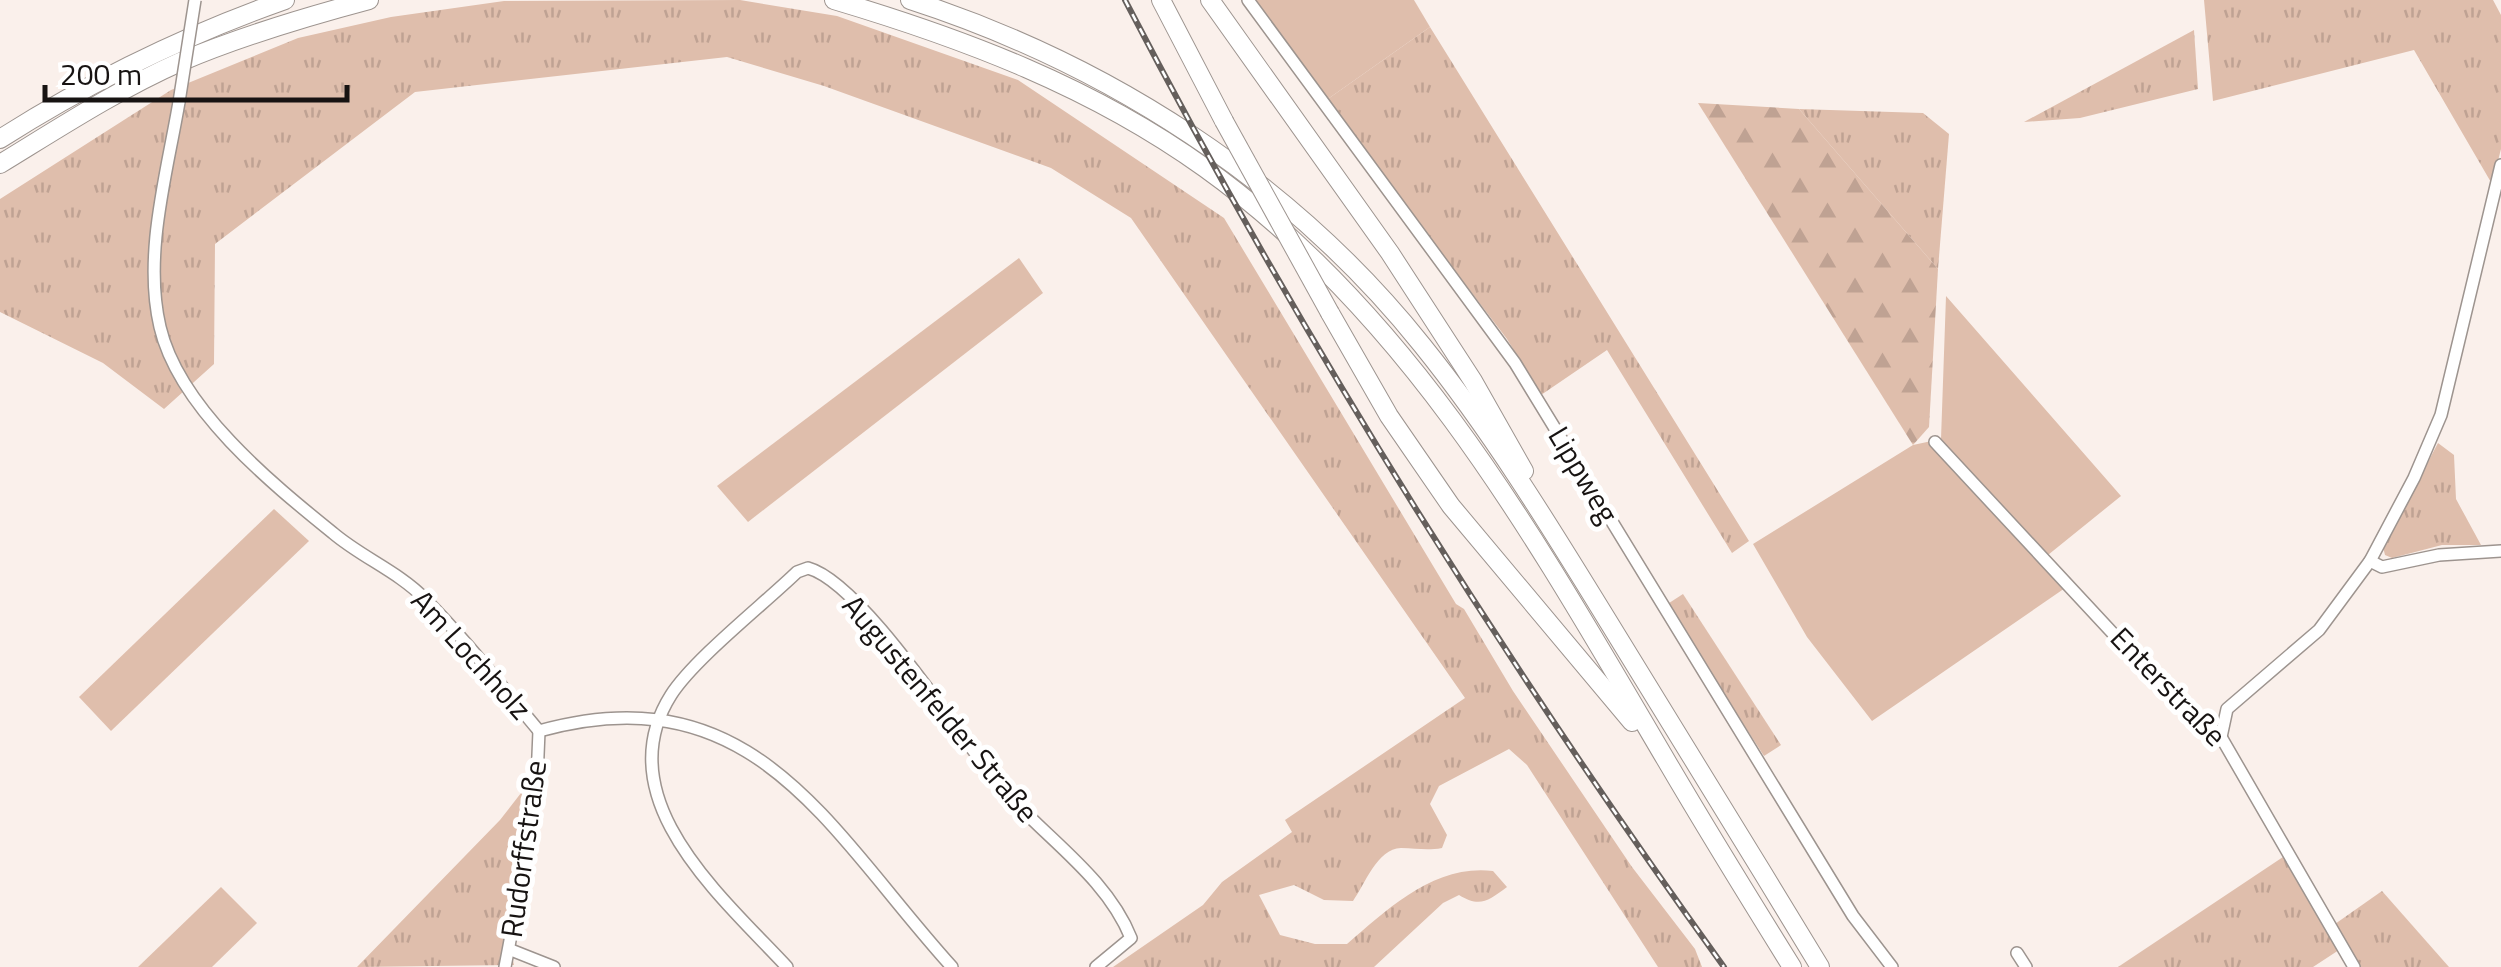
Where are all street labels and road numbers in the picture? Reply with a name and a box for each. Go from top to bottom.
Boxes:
street label: Lippweg [1537,417,1631,532]
street label: Am Lochholz [401,579,543,730]
street label: Augustenfelder Straße [832,584,1050,832]
street label: Enterstraße [2100,616,2238,757]
street label: Rudorffstraße [488,757,558,940]

